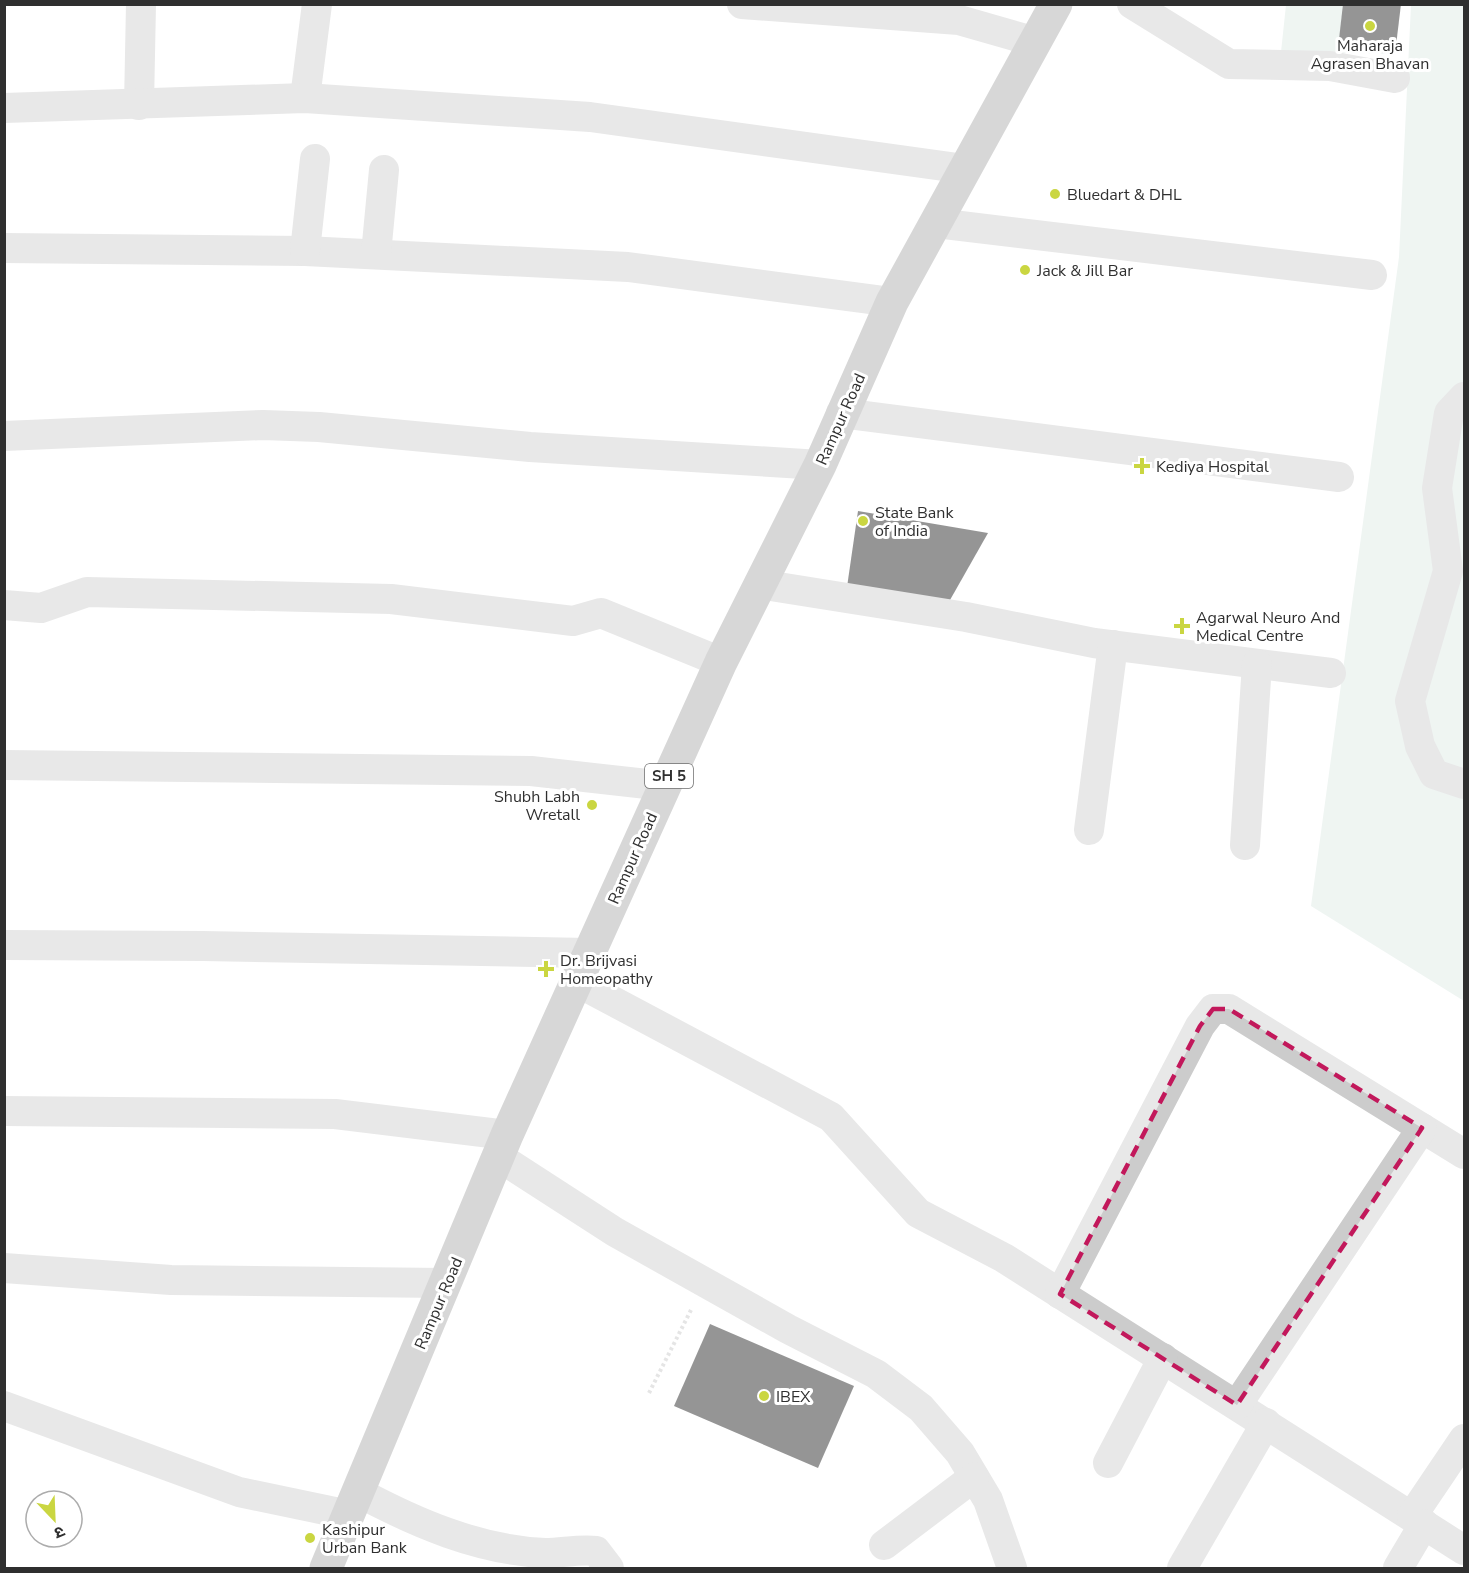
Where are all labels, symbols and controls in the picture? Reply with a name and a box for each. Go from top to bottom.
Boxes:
marker: Maharaja Agrasen Bhavan [1363,19,1377,33]
place label: Maharaja Agrasen Bhavan [1311,35,1429,75]
place label: Bluedart & DHL [1067,184,1182,206]
marker: Bluedart & DHL [1048,187,1062,201]
place label: Jack & Jill Bar [1036,260,1133,282]
marker: Jack & Jill Bar [1018,263,1032,277]
street label: Rampur Road [811,370,871,469]
place label: Kediya Hospital [1156,456,1269,478]
marker: Kediya Hospital [1133,457,1151,475]
place label: State Bank of India [875,502,954,542]
marker: State Bank of India [856,514,870,528]
place label: Agarwal Neuro And Medical Centre [1196,607,1340,647]
marker: Agarwal Neuro And Medical Centre [1173,617,1191,635]
road number: SH 5 [645,764,693,788]
place label: Shubh Labh Wretall [494,786,580,826]
marker: Shubh Labh Wretall [585,798,599,812]
street label: Rampur Road [603,809,663,908]
place label: Dr. Brijvasi Homeopathy [560,950,654,990]
marker: Dr. Brijvasi Homeopathy [537,960,555,978]
street label: Rampur Road [410,1254,468,1353]
place label: IBEX [776,1386,811,1408]
marker: IBEX [757,1389,771,1403]
north arrow [24,1489,84,1549]
place label: Kashipur Urban Bank [322,1519,408,1559]
text: उ [50,1520,68,1544]
marker: Kashipur Urban Bank [303,1531,317,1545]

